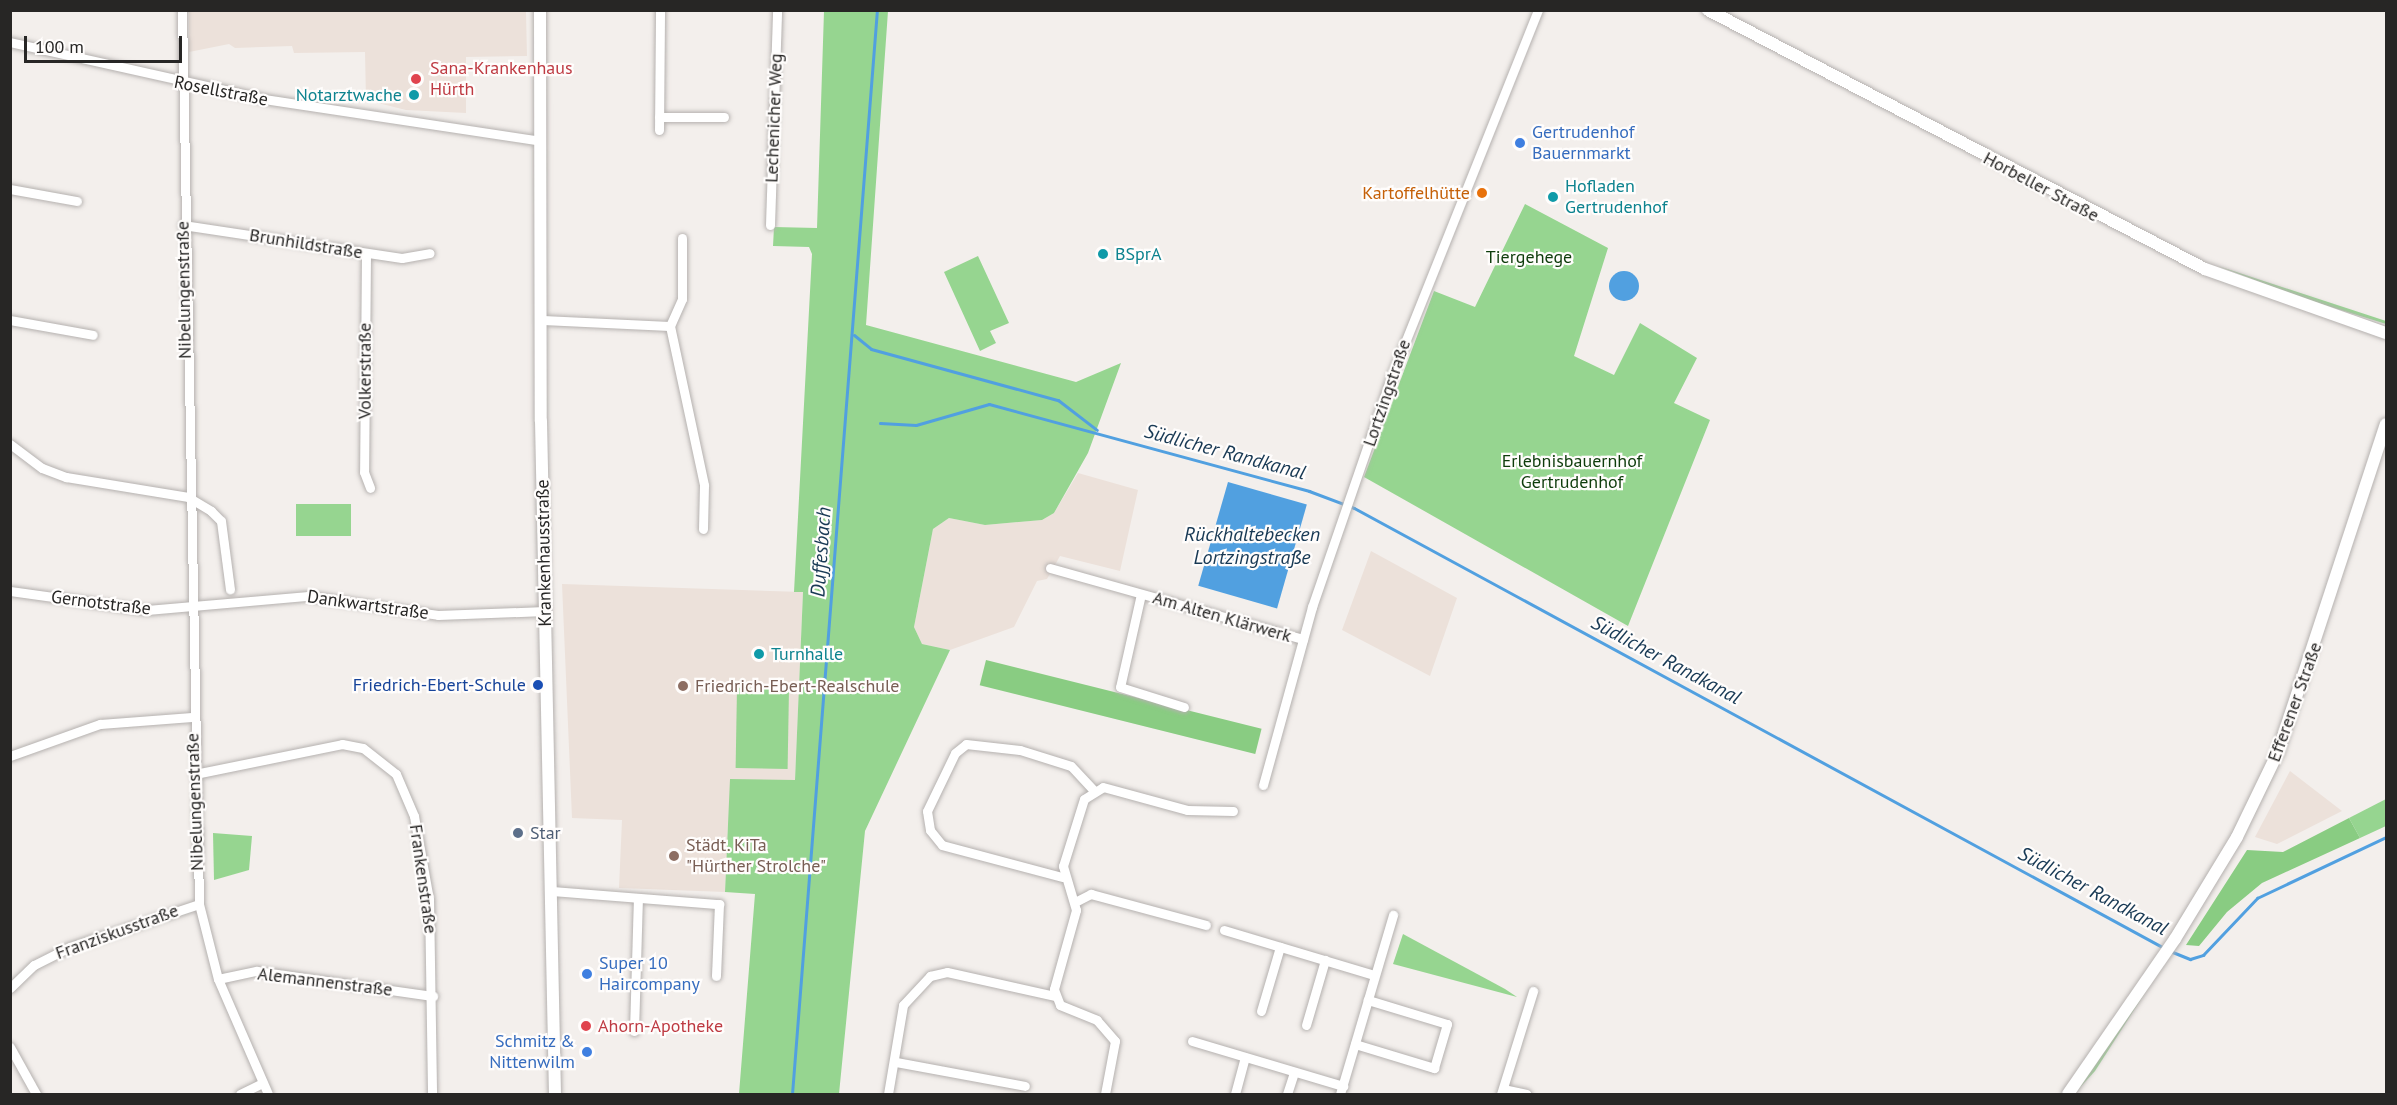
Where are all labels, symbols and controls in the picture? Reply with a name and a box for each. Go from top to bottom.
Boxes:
scale bar [27,24,184,62]
text: 100 m [35,35,84,58]
street label: Lechenicher Weg [761,53,787,183]
place label: Sana-Krankenhaus Hürth [430,58,573,100]
marker: Sana-Krankenhaus Hürth [407,70,425,88]
street label: Rosellstraße [172,71,270,111]
place label: Notarztwache [296,84,402,106]
marker: Notarztwache [407,88,421,102]
place label: Gertrudenhof Bauernmarkt [1532,122,1634,164]
marker: Gertrudenhof Bauernmarkt [1513,136,1527,150]
street label: Horbeller Straße [1980,147,2102,227]
place label: Hofladen Gertrudenhof [1565,176,1667,219]
place label: Kartoffelhütte [1362,182,1470,204]
marker: Kartoffelhütte [1475,186,1489,200]
marker: Hofladen Gertrudenhof [1546,190,1560,204]
street label: Nibelungenstraße [172,221,196,359]
street label: Brunhildstraße [248,224,364,264]
place label: BSprA [1115,243,1161,265]
park label: Tiergehege [1486,246,1572,268]
marker: BSprA [1096,247,1110,261]
street label: Volkerstraße [354,323,376,419]
street label: Lortzingstraße [1359,337,1415,449]
water label: Südlicher Randkanal [1142,419,1308,485]
park label: Erlebnisbauernhof Gertrudenhof [1502,451,1642,494]
street label: Krankenhausstraße [532,479,556,627]
water label: Duffesbach [806,506,836,598]
water label: Rückhaltebecken Lortzingstraße [1184,522,1320,569]
street label: Gernotstraße [50,586,152,620]
street label: Dankwartstraße [306,586,430,624]
street label: Am Alten Klärwerk [1150,587,1294,647]
water label: Südlicher Randkanal [1587,610,1745,710]
street label: Efferener Straße [2263,639,2327,765]
place label: Turnhalle [771,643,843,665]
marker: Turnhalle [752,647,766,661]
place label: Friedrich-Ebert-Schule [353,674,526,696]
place label: Friedrich-Ebert-Realschule [695,675,899,697]
marker: Friedrich-Ebert-Schule [531,678,545,692]
marker: Friedrich-Ebert-Realschule [676,679,690,693]
street label: Nibelungenstraße [182,733,208,871]
place label: Star [530,822,561,844]
street label: Frankenstraße [405,823,441,935]
marker: Star [511,826,525,840]
place label: Städt. KiTa "Hürther Strolche" [686,835,826,878]
water label: Südlicher Randkanal [2014,841,2172,941]
marker: Städt. KiTa "Hürther Strolche" [667,849,681,863]
street label: Franziskusstraße [53,900,181,964]
place label: Super 10 Haircompany [599,953,700,996]
street label: Alemannenstraße [256,963,394,1001]
marker: Super 10 Haircompany [580,967,594,981]
place label: Ahorn-Apotheke [598,1015,723,1037]
marker: Ahorn-Apotheke [579,1019,593,1033]
place label: Schmitz & Nittenwilm [489,1031,575,1074]
marker: Schmitz & Nittenwilm [580,1045,594,1059]

